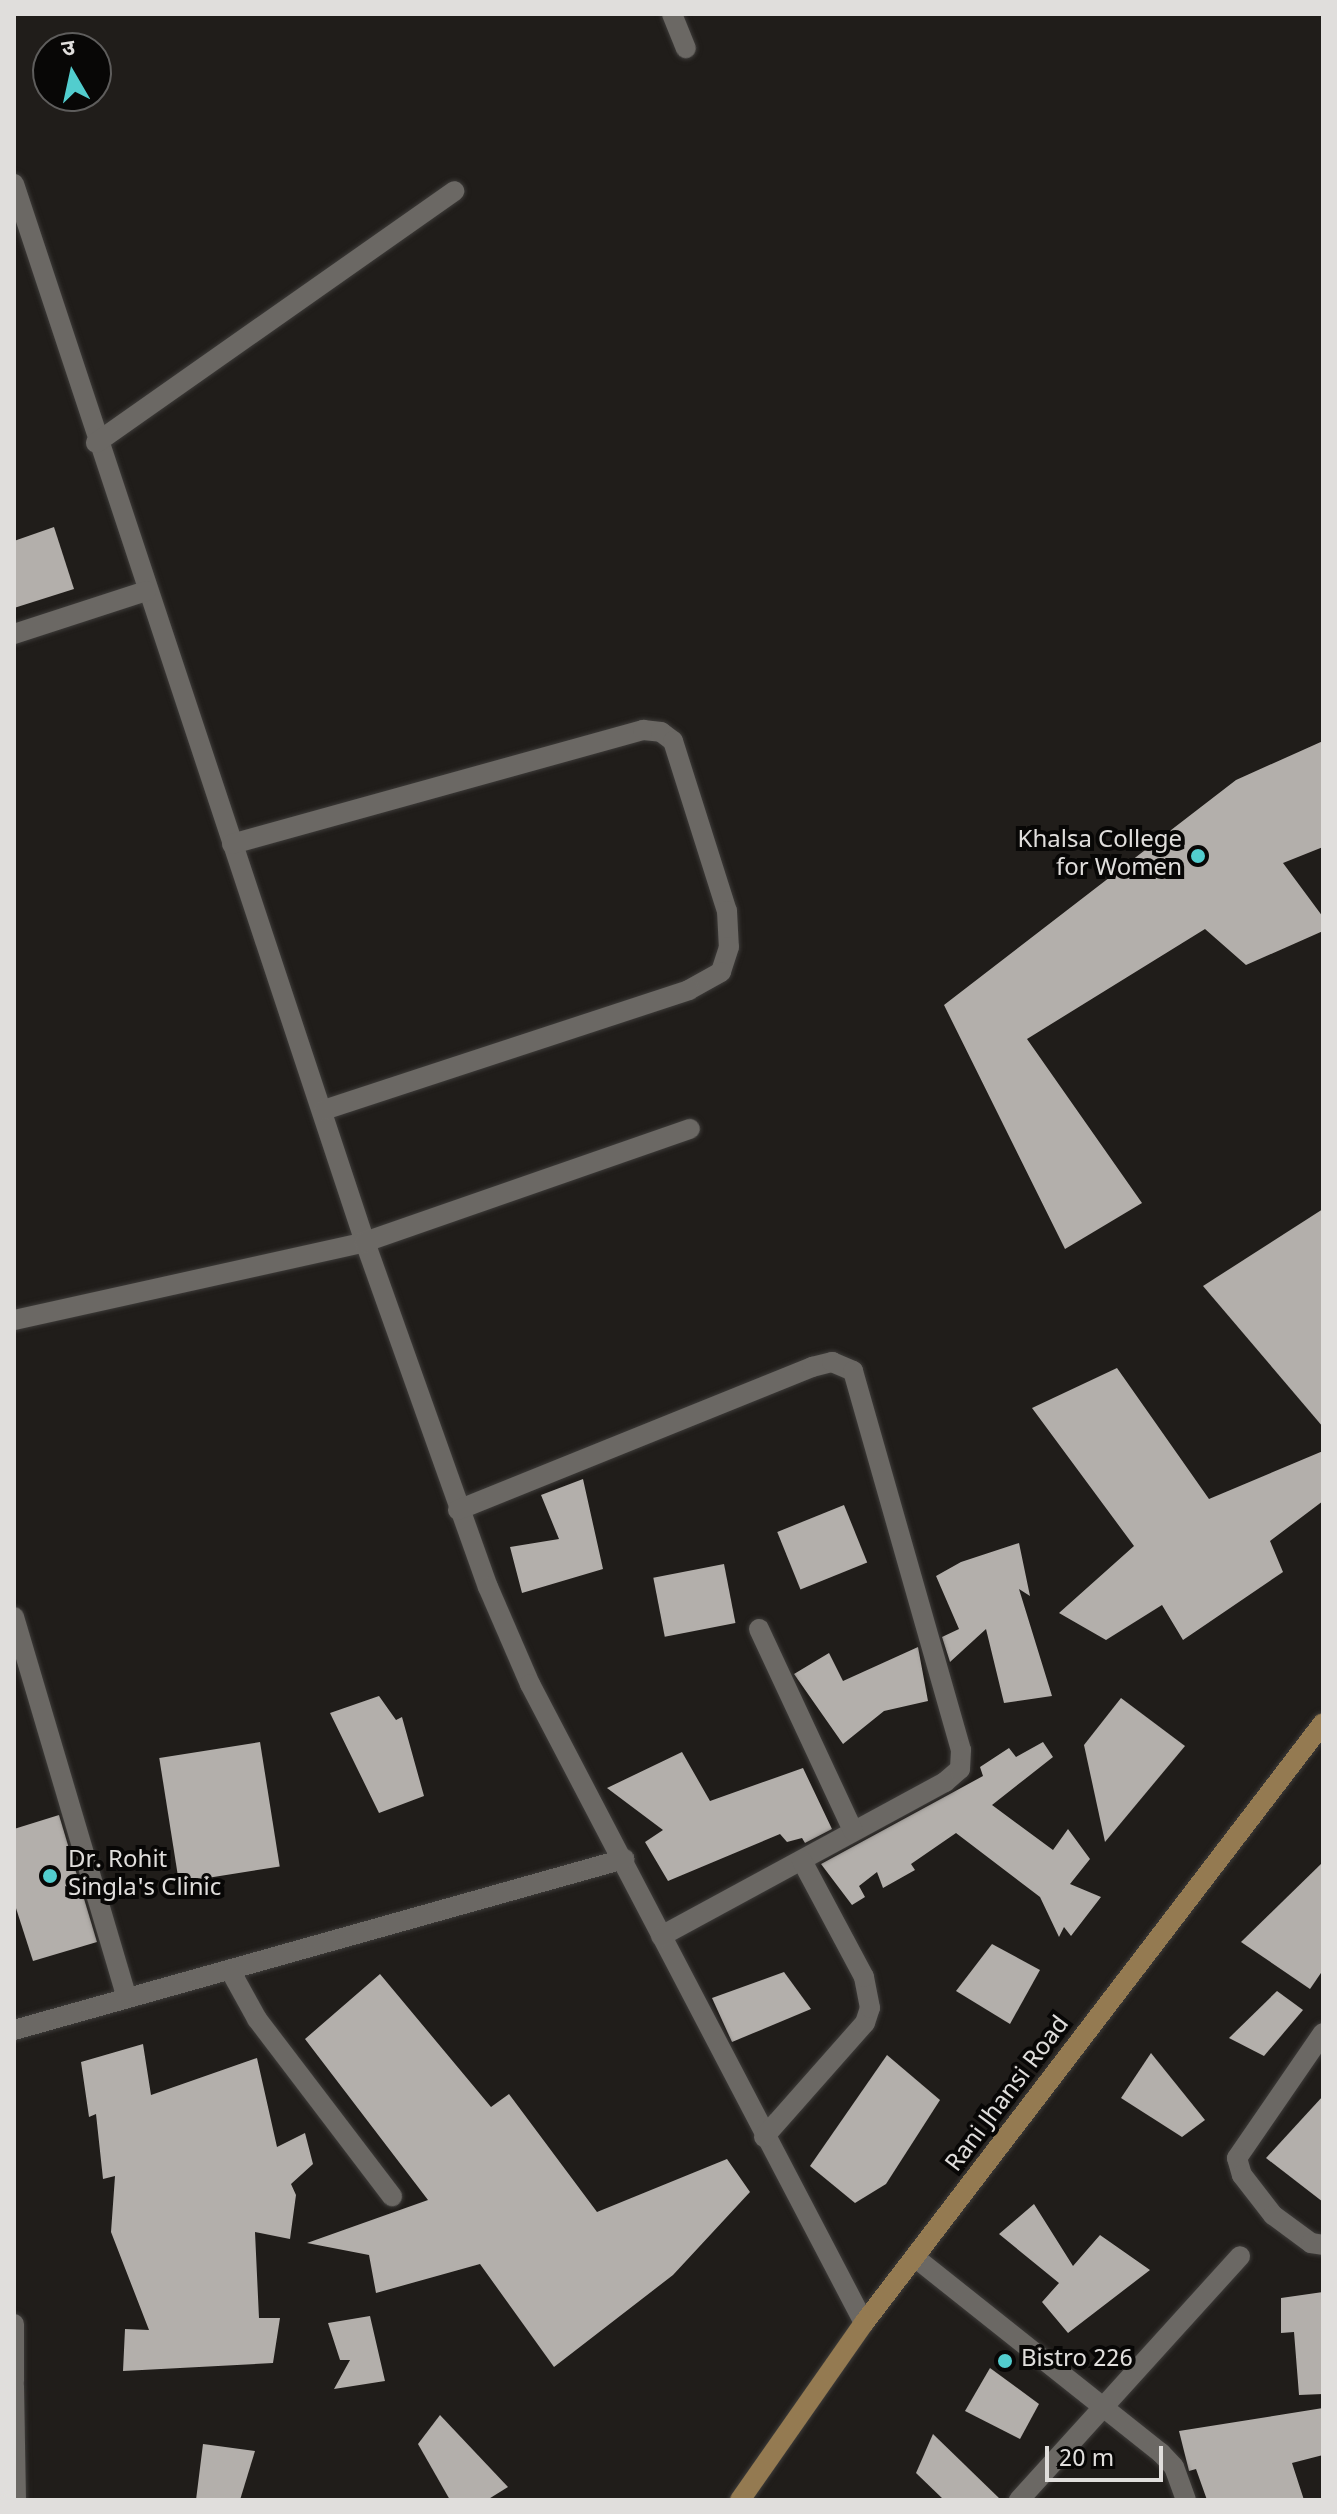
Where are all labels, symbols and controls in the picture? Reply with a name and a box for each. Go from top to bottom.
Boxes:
north arrow [32,32,112,112]
text: उ [60,34,77,65]
place label: Khalsa College for Women [1018,828,1182,884]
marker: Khalsa College for Women [1189,847,1207,865]
place label: Dr. Rohit Singla's Clinic [68,1848,221,1904]
marker: Dr. Rohit Singla's Clinic [39,1865,61,1887]
street label: Rani Jhansi Road [941,2012,1077,2178]
place label: Bistro 226 [1021,2347,1133,2375]
marker: Bistro 226 [996,2352,1014,2370]
scale bar [1049,2430,1167,2480]
text: 20 m [1059,2444,1114,2476]

